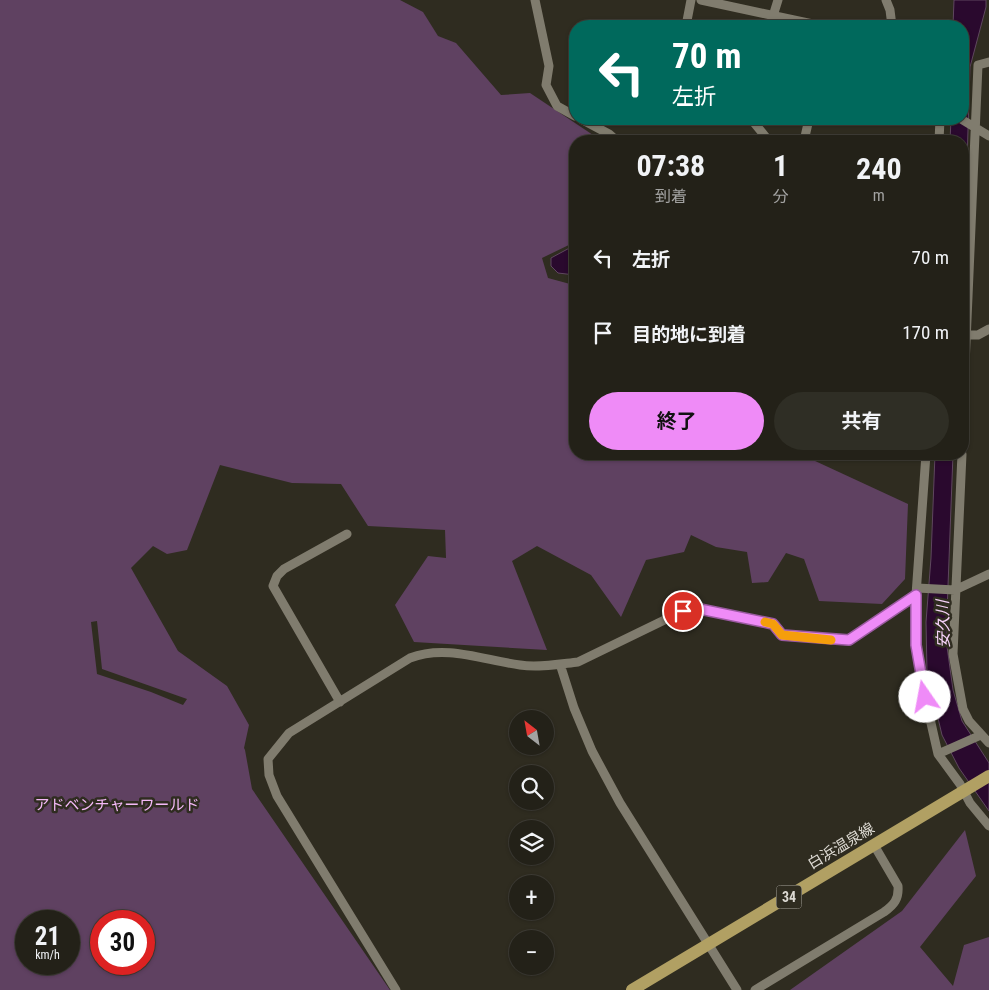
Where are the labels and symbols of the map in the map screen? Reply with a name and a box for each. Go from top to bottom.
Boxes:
pin [662,590,704,632]
water label: 安久川 [933,598,953,648]
position arrow [898,670,950,722]
north arrow [509,710,554,755]
park label: アドベンチャーワールド [35,796,199,814]
street label: 白浜温泉線 [804,819,878,873]
road number: 34 [776,886,802,909]
speed limit sign: 30 [90,910,155,975]

